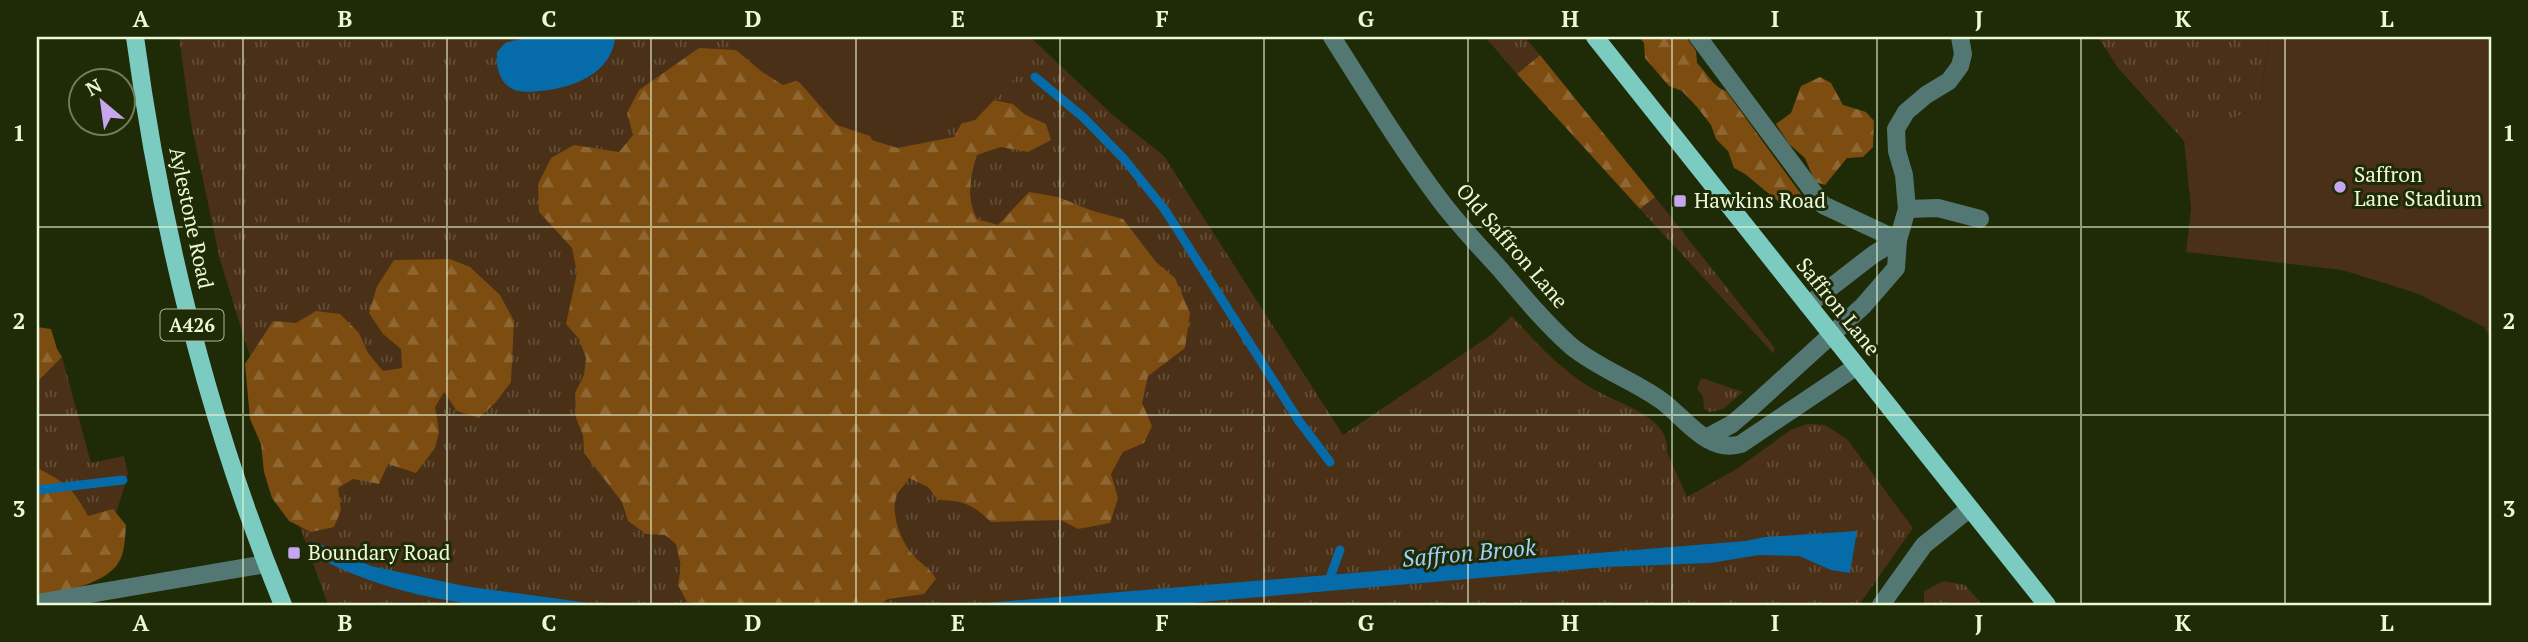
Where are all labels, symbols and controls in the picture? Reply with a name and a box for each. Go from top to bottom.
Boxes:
text: A [133,3,150,34]
text: B [338,3,353,34]
text: C [542,3,557,34]
text: D [745,3,762,34]
text: E [951,3,965,34]
text: F [1155,3,1169,34]
text: G [1358,3,1375,34]
text: H [1561,3,1579,34]
text: I [1771,3,1779,34]
text: J [1975,3,1983,34]
text: K [2175,3,2192,34]
text: L [2380,3,2394,34]
north arrow [66,66,136,136]
text: N [81,72,106,101]
text: 1 [13,117,26,148]
text: 1 [2503,117,2516,148]
street label: Aylestone Road [163,145,221,291]
place label: Saffron Lane Stadium [2354,160,2482,212]
street label: Old Saffron Lane [1451,177,1575,314]
marker: Saffron Lane Stadium [2332,179,2348,195]
place label: Hawkins Road [1694,186,1826,214]
marker: Hawkins Road [1672,193,1688,209]
street label: Saffron Lane [1791,251,1887,361]
text: 2 [13,305,26,336]
text: 2 [2503,305,2516,336]
road number: A426 [160,310,224,340]
text: 3 [13,493,26,524]
text: 3 [2503,493,2516,524]
water label: Saffron Brook [1401,531,1538,574]
place label: Boundary Road [308,538,451,566]
marker: Boundary Road [286,545,302,561]
text: A [133,607,150,638]
text: B [338,607,353,638]
text: C [542,607,557,638]
text: D [745,607,762,638]
text: E [951,607,965,638]
text: F [1155,607,1169,638]
text: G [1358,607,1375,638]
text: H [1561,607,1579,638]
text: I [1771,607,1779,638]
text: J [1975,607,1983,638]
text: K [2175,607,2192,638]
text: L [2380,607,2394,638]

